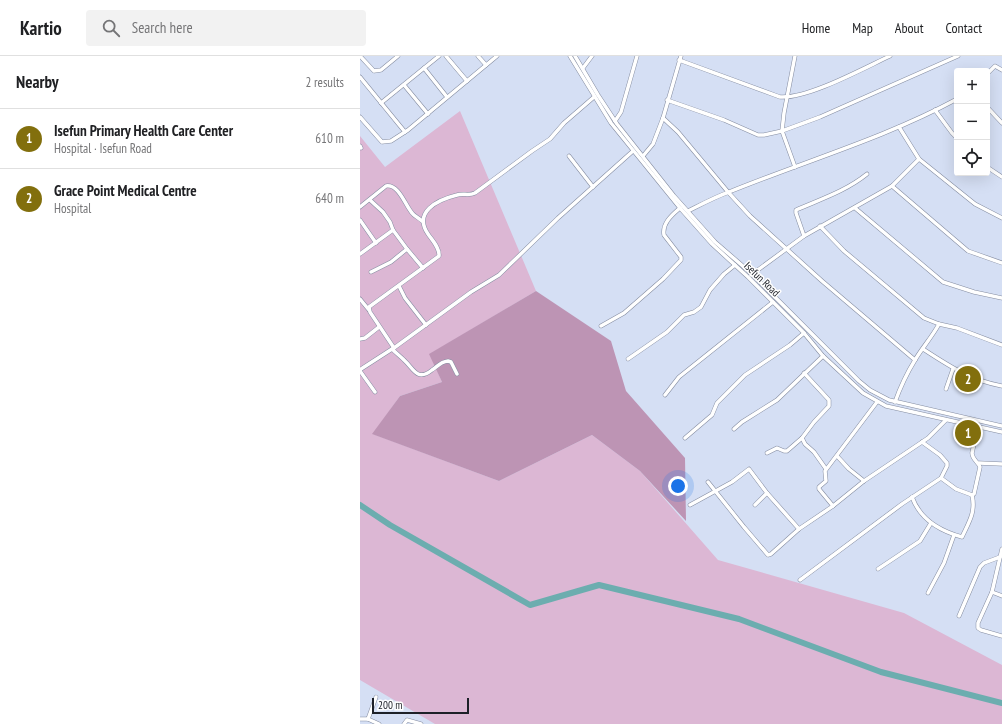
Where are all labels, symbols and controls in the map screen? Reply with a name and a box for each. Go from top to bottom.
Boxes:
search box [86,10,366,46]
text: Kartio [20,16,62,40]
icon: search [100,17,122,39]
text: Search here [132,18,193,37]
text: Home [802,19,830,37]
text: Map [852,19,873,37]
text: About [895,19,924,37]
text: Contact [946,19,982,37]
map controls [954,68,990,176]
button: + [954,68,990,104]
text: Nearby [16,71,59,93]
text: 2 results [305,74,344,91]
button: − [954,104,990,140]
text: Isefun Primary Health Care Center [54,121,233,140]
text: 1 [26,130,32,147]
text: 610 m [315,130,344,147]
text: Hospital · Isefun Road [54,140,152,157]
button: locate [954,140,990,176]
text: Grace Point Medical Centre [54,181,197,200]
text: 2 [26,190,32,207]
text: 640 m [315,190,344,207]
text: Hospital [54,200,91,217]
street label: Isefun Road [741,259,783,300]
pin: 2 [955,364,981,394]
pin: 1 [955,418,981,448]
your location [668,476,688,496]
scale bar [372,696,469,715]
text: 200 m [378,698,402,712]

